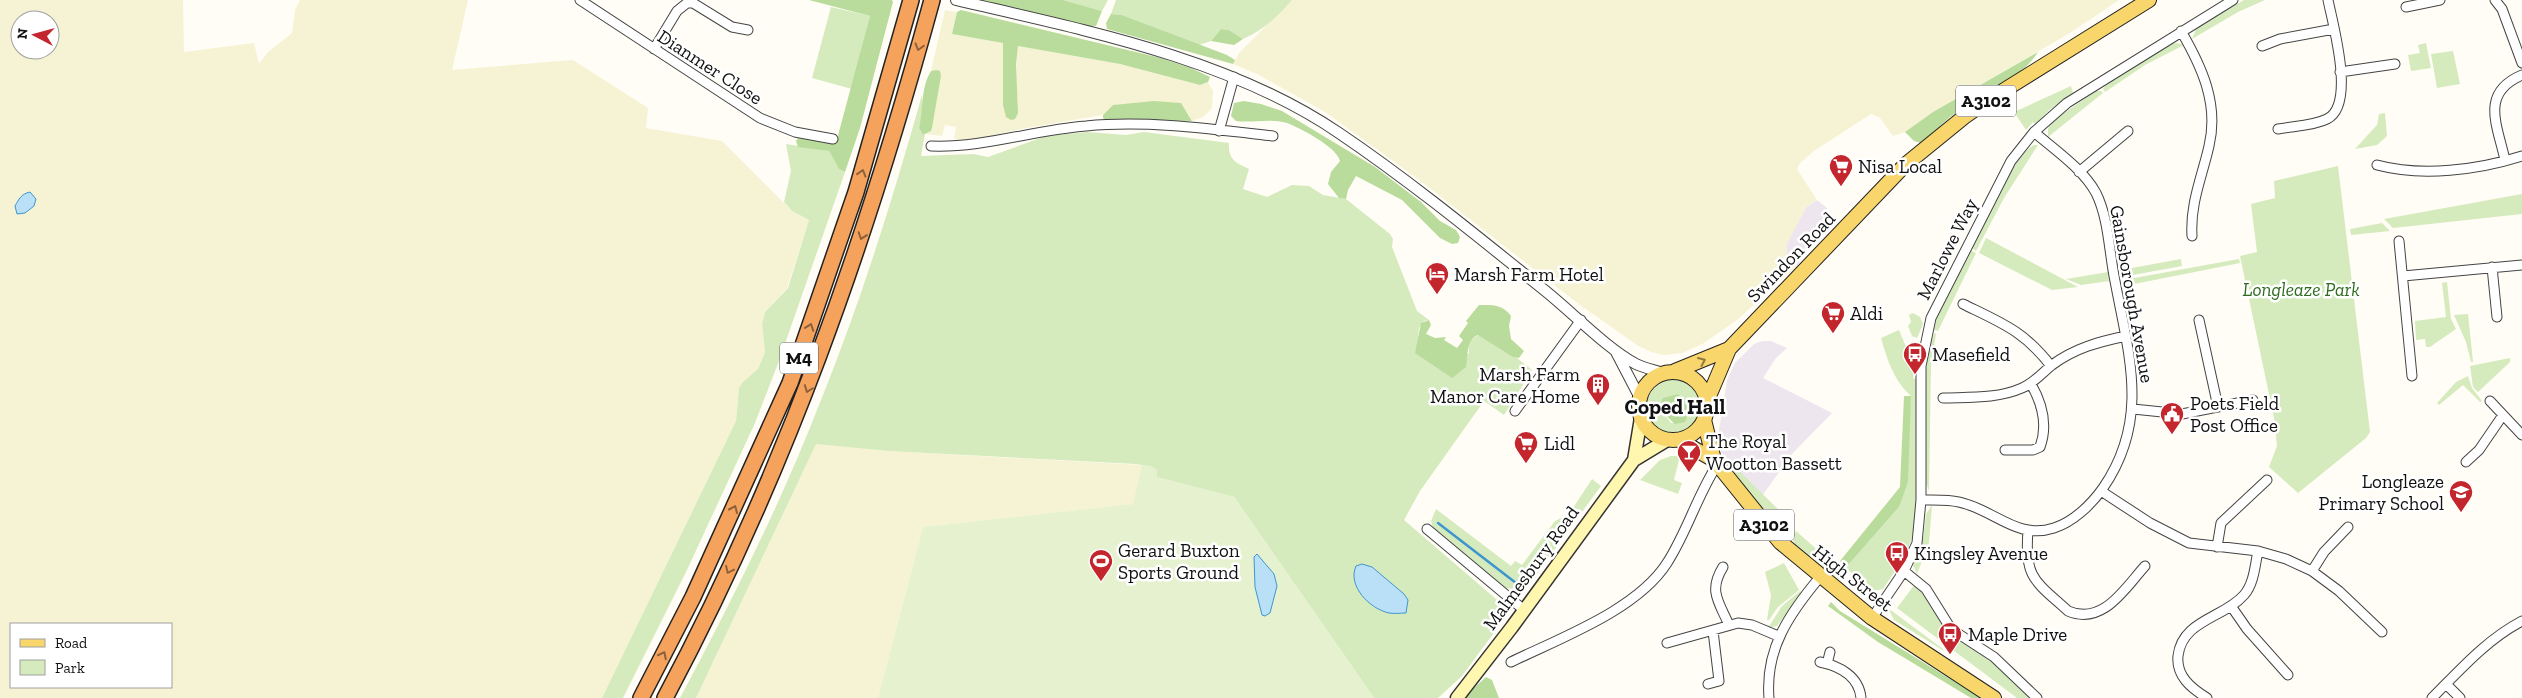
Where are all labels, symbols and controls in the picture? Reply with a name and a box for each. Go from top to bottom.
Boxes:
north arrow [10,10,60,60]
street label: Dianmer Close [653,25,767,109]
text: N [14,27,32,40]
one-way arrow [914,42,924,51]
road number: A3102 [1956,85,2016,116]
supermarket icon: Nisa Local [1828,153,1854,187]
place label: Nisa Local [1858,155,1942,178]
one-way arrow [856,169,866,177]
street label: Marlowe Way [1912,194,1982,303]
street label: Gainsborough Avenue [2105,203,2159,385]
street label: Swindon Road [1742,207,1840,307]
one-way arrow [858,232,868,240]
hotel icon: Marsh Farm Hotel [1424,261,1450,295]
place label: Marsh Farm Hotel [1454,263,1604,286]
park label: Longleaze Park [2242,278,2360,301]
supermarket icon: Aldi [1820,300,1846,334]
place label: Aldi [1850,302,1883,325]
one-way arrow [804,323,814,331]
bus stop icon: Masefield [1902,341,1928,375]
road number: M4 [780,342,818,373]
place label: Masefield [1932,343,2011,366]
one-way arrow [1697,357,1706,368]
place label: Marsh Farm Manor Care Home [1430,363,1581,408]
building icon: Marsh Farm Manor Care Home [1585,372,1611,406]
one-way arrow [804,384,814,393]
place label: Poets Field Post Office [2190,392,2280,437]
district label: Coped Hall [1625,394,1725,419]
public building icon: Poets Field Post Office [2159,401,2185,435]
supermarket icon: Lidl [1513,430,1539,464]
place label: The Royal Wootton Bassett [1706,430,1842,475]
place label: Lidl [1544,432,1575,455]
bar icon: The Royal Wootton Bassett [1676,439,1702,473]
place label: Longleaze Primary School [2319,470,2444,515]
school or university icon: Longleaze Primary School [2448,479,2474,513]
street label: Malmesbury Road [1478,501,1584,634]
one-way arrow [728,505,739,514]
road number: A3102 [1734,510,1794,540]
place label: Gerard Buxton Sports Ground [1118,539,1240,584]
street label: High Street [1809,540,1897,616]
bus stop icon: Kingsley Avenue [1884,540,1910,574]
place label: Kingsley Avenue [1914,542,2048,565]
sports icon: Gerard Buxton Sports Ground [1088,548,1114,582]
one-way arrow [725,565,735,574]
bus stop icon: Maple Drive [1937,621,1963,655]
legend [10,623,172,688]
place label: Maple Drive [1968,623,2067,646]
text: Road [55,634,88,652]
one-way arrow [657,651,667,660]
text: Park [55,659,85,677]

